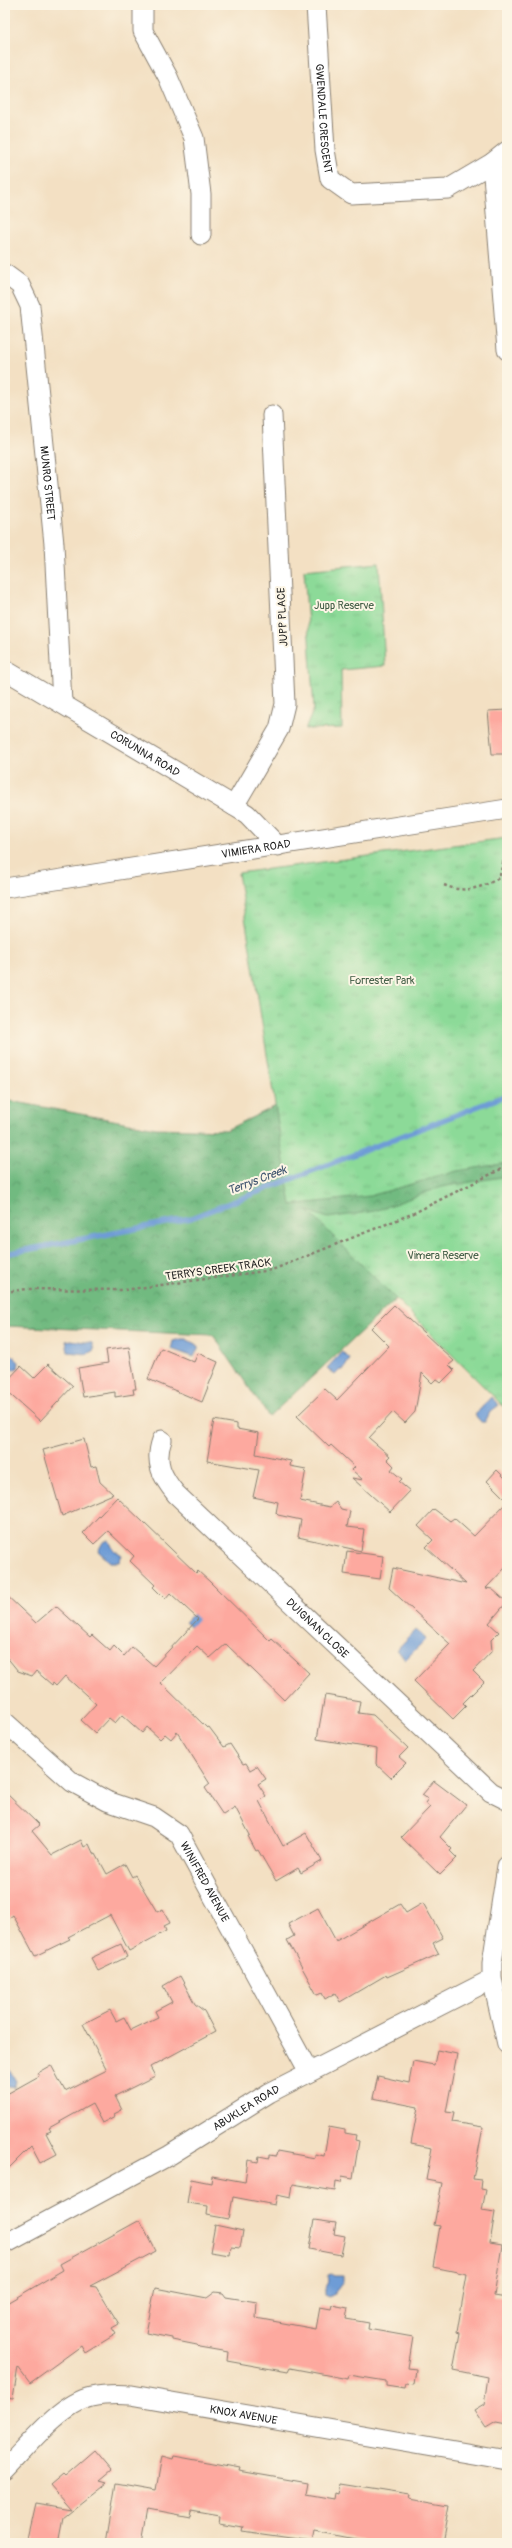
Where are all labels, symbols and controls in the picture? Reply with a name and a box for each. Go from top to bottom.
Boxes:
street label: GWENDALE CRESCENT [313,63,335,175]
street label: MUNRO STREET [37,445,58,521]
street label: JUPP PLACE [274,587,291,647]
park label: Jupp Reserve [314,599,375,612]
street label: CORUNNA ROAD [108,728,182,779]
street label: VIMIERA ROAD [221,837,292,861]
park label: Forrester Park [349,974,415,987]
water label: Terrys Creek [226,1162,290,1199]
park label: Vimera Reserve [407,1249,479,1262]
street label: TERRYS CREEK TRACK [164,1256,272,1283]
street label: DUIGNAN CLOSE [283,1596,351,1661]
street label: WINIFRED AVENUE [177,1839,232,1925]
street label: ABUKLEA ROAD [211,2083,282,2134]
street label: KNOX AVENUE [209,2403,279,2427]

